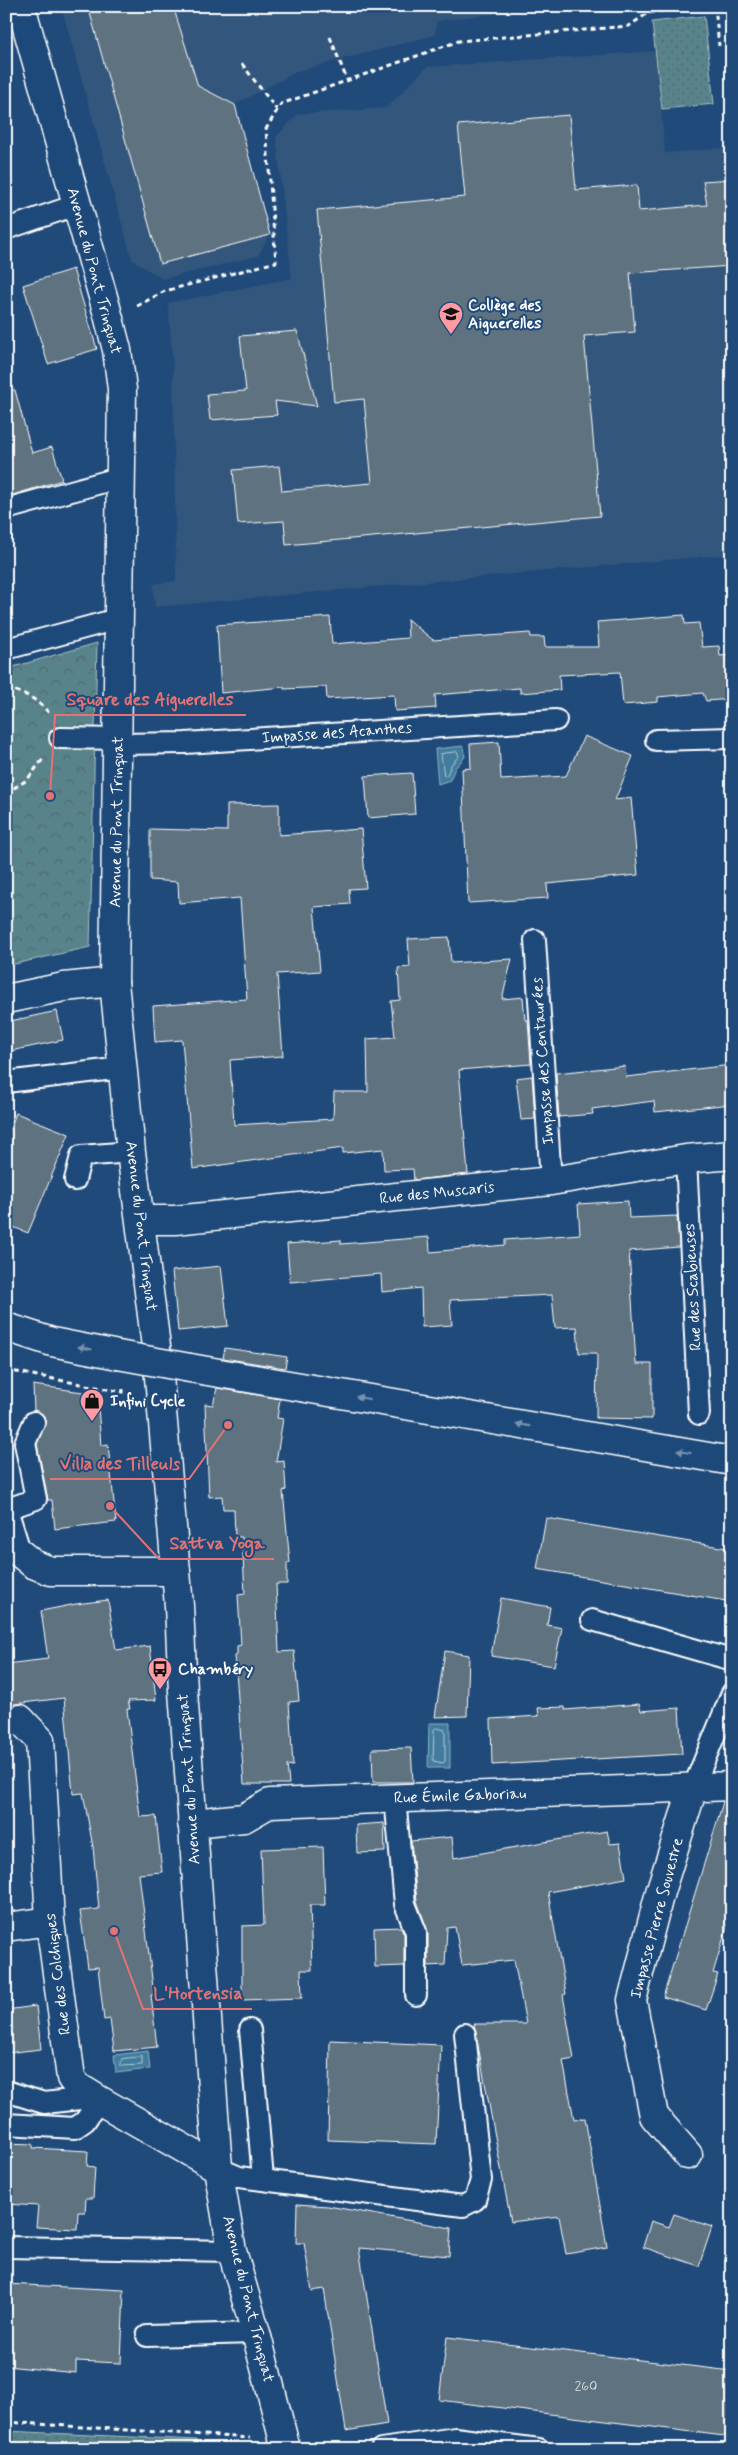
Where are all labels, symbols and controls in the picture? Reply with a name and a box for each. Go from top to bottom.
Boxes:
street label: Avenue du Pont Trinquat [62,185,126,357]
place label: Collège des Aiguerelles [468,295,542,335]
school or university icon: Collège des Aiguerelles [438,301,464,335]
callout: Square des Aiguerelles [55,682,246,715]
text: Square des Aiguerelles [66,688,234,712]
street label: Impasse des Acanthes [261,717,413,749]
street label: Avenue du Pont Trinquat [105,736,129,908]
street label: Impasse des Centaurées [527,977,559,1145]
street label: Avenue du Pont Trinquat [120,1140,162,1313]
street label: Rue des Muscaris [379,1177,495,1209]
street label: Rue des Scabieuses [679,1223,707,1351]
one-way arrow [77,1344,93,1352]
shop icon: Infini Cycle [79,1388,105,1422]
place label: Infini Cycle [110,1391,186,1412]
one-way arrow [355,1394,371,1402]
one-way arrow [515,1421,531,1429]
callout: Villa des Tilleuls [50,1446,189,1479]
one-way arrow [675,1448,691,1456]
text: Villa des Tilleuls [60,1452,180,1476]
callout: Sattva Yoga [159,1526,274,1559]
text: Sattva Yoga [169,1532,266,1558]
bus stop icon: Chambéry [147,1656,173,1690]
place label: Chambéry [178,1659,253,1680]
street label: Avenue du Pont Trinquat [173,1692,205,1865]
street label: Rue Émile Gaboriau [393,1783,527,1809]
street label: Impasse Pierre Souvestre [625,1835,689,2001]
street label: Rue des Colchiques [40,1912,76,2036]
callout: L'Hortensia [143,1976,252,2009]
text: L'Hortensia [153,1982,243,2006]
street label: Avenue du Pont Trinquat [217,2213,279,2385]
house number: 260 [574,2377,598,2395]

